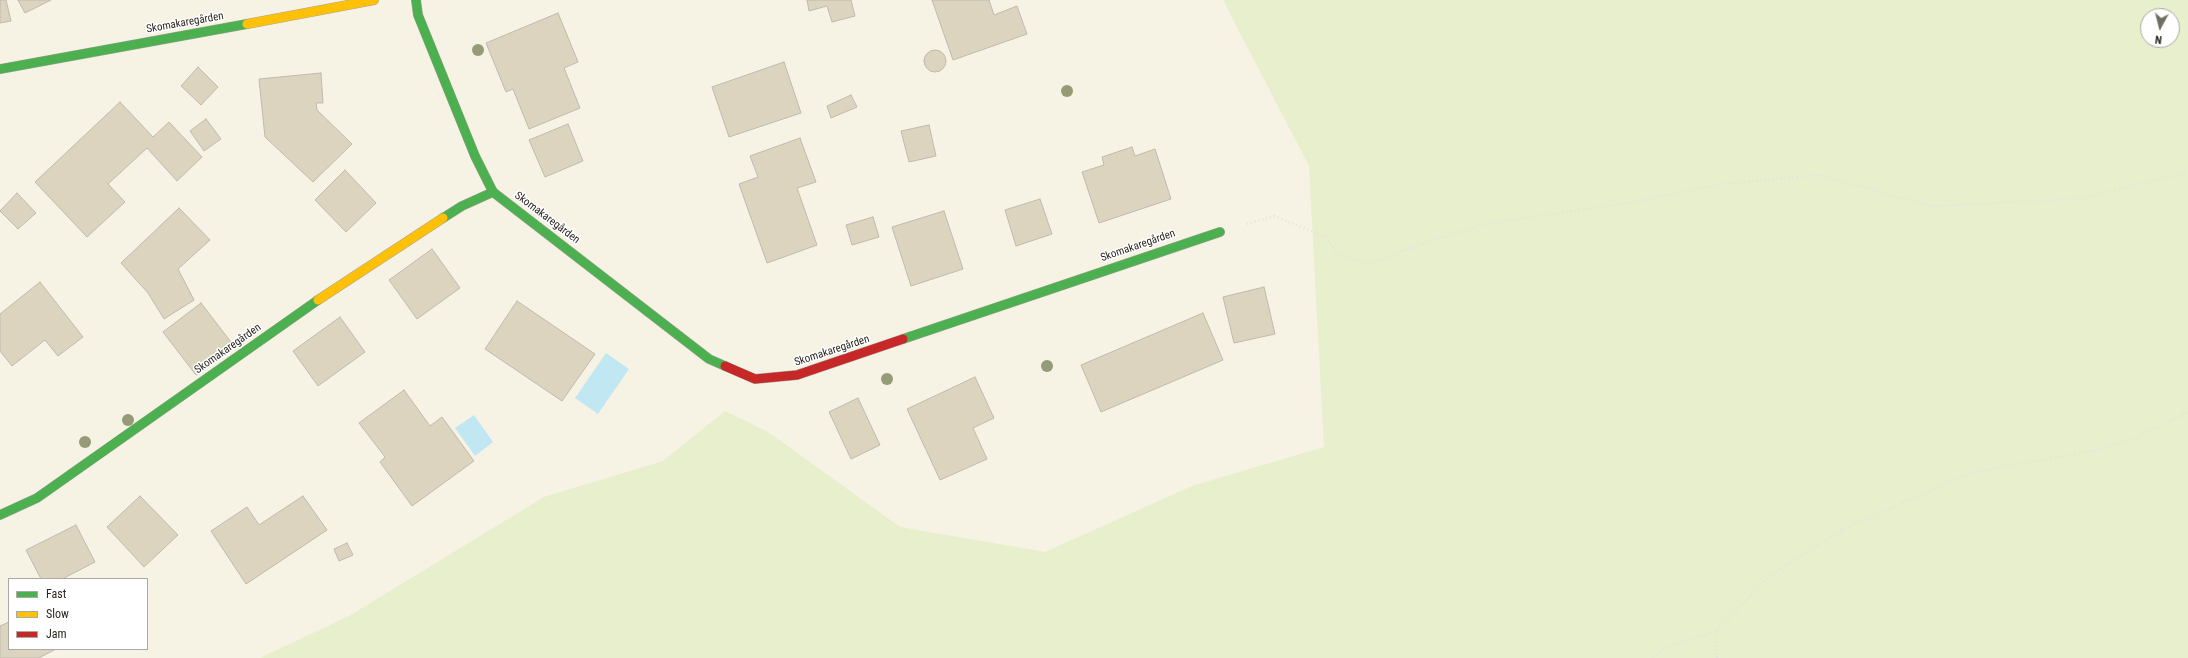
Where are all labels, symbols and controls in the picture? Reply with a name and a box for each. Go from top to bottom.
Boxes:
north arrow [2140,8,2180,48]
street label: Skomakaregården [145,10,225,36]
text: N [2154,33,2163,46]
street label: Skomakaregården [512,189,582,247]
street label: Skomakaregården [1099,227,1177,265]
street label: Skomakaregården [192,321,264,377]
street label: Skomakaregården [793,333,871,369]
legend [8,578,148,650]
text: Fast [46,587,66,601]
text: Slow [46,607,69,621]
text: Jam [46,627,67,641]

